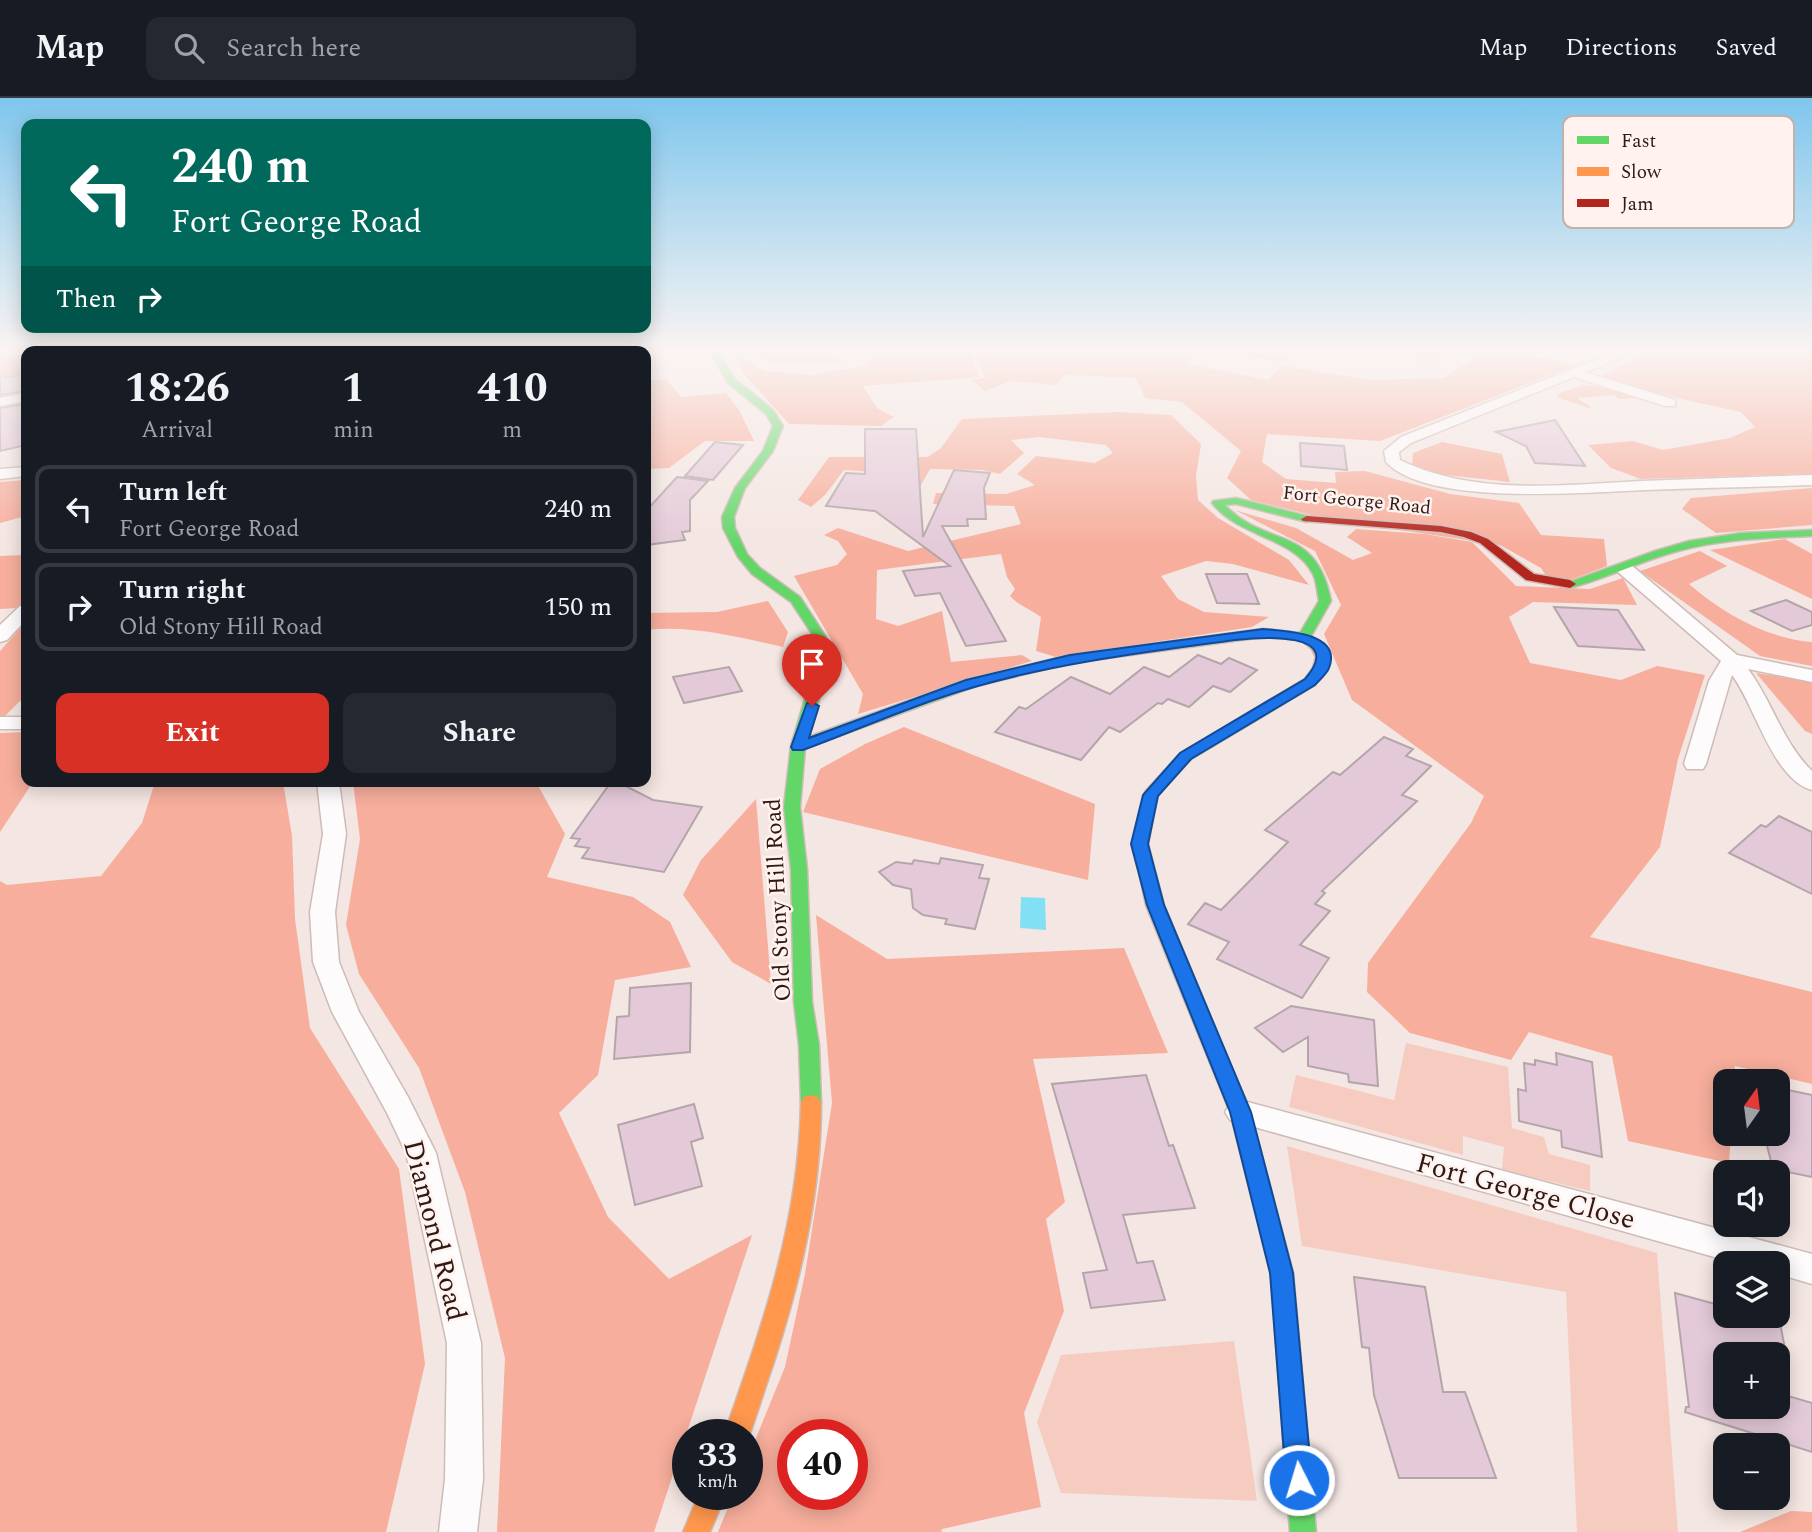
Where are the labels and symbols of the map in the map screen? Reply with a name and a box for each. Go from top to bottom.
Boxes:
legend [1563,116,1794,228]
text: Fast [1621,127,1657,156]
text: Slow [1621,158,1662,187]
text: Jam [1621,190,1653,219]
street label: Fort George Road [1281,478,1432,523]
pin [782,634,842,706]
street label: Old Stony Hill Road [756,797,801,1003]
north arrow [1713,1069,1790,1146]
street label: Diamond Road [391,1135,478,1326]
street label: Fort George Close [1411,1141,1640,1241]
speed limit sign: 40 [777,1419,868,1510]
position arrow [1262,1443,1336,1517]

